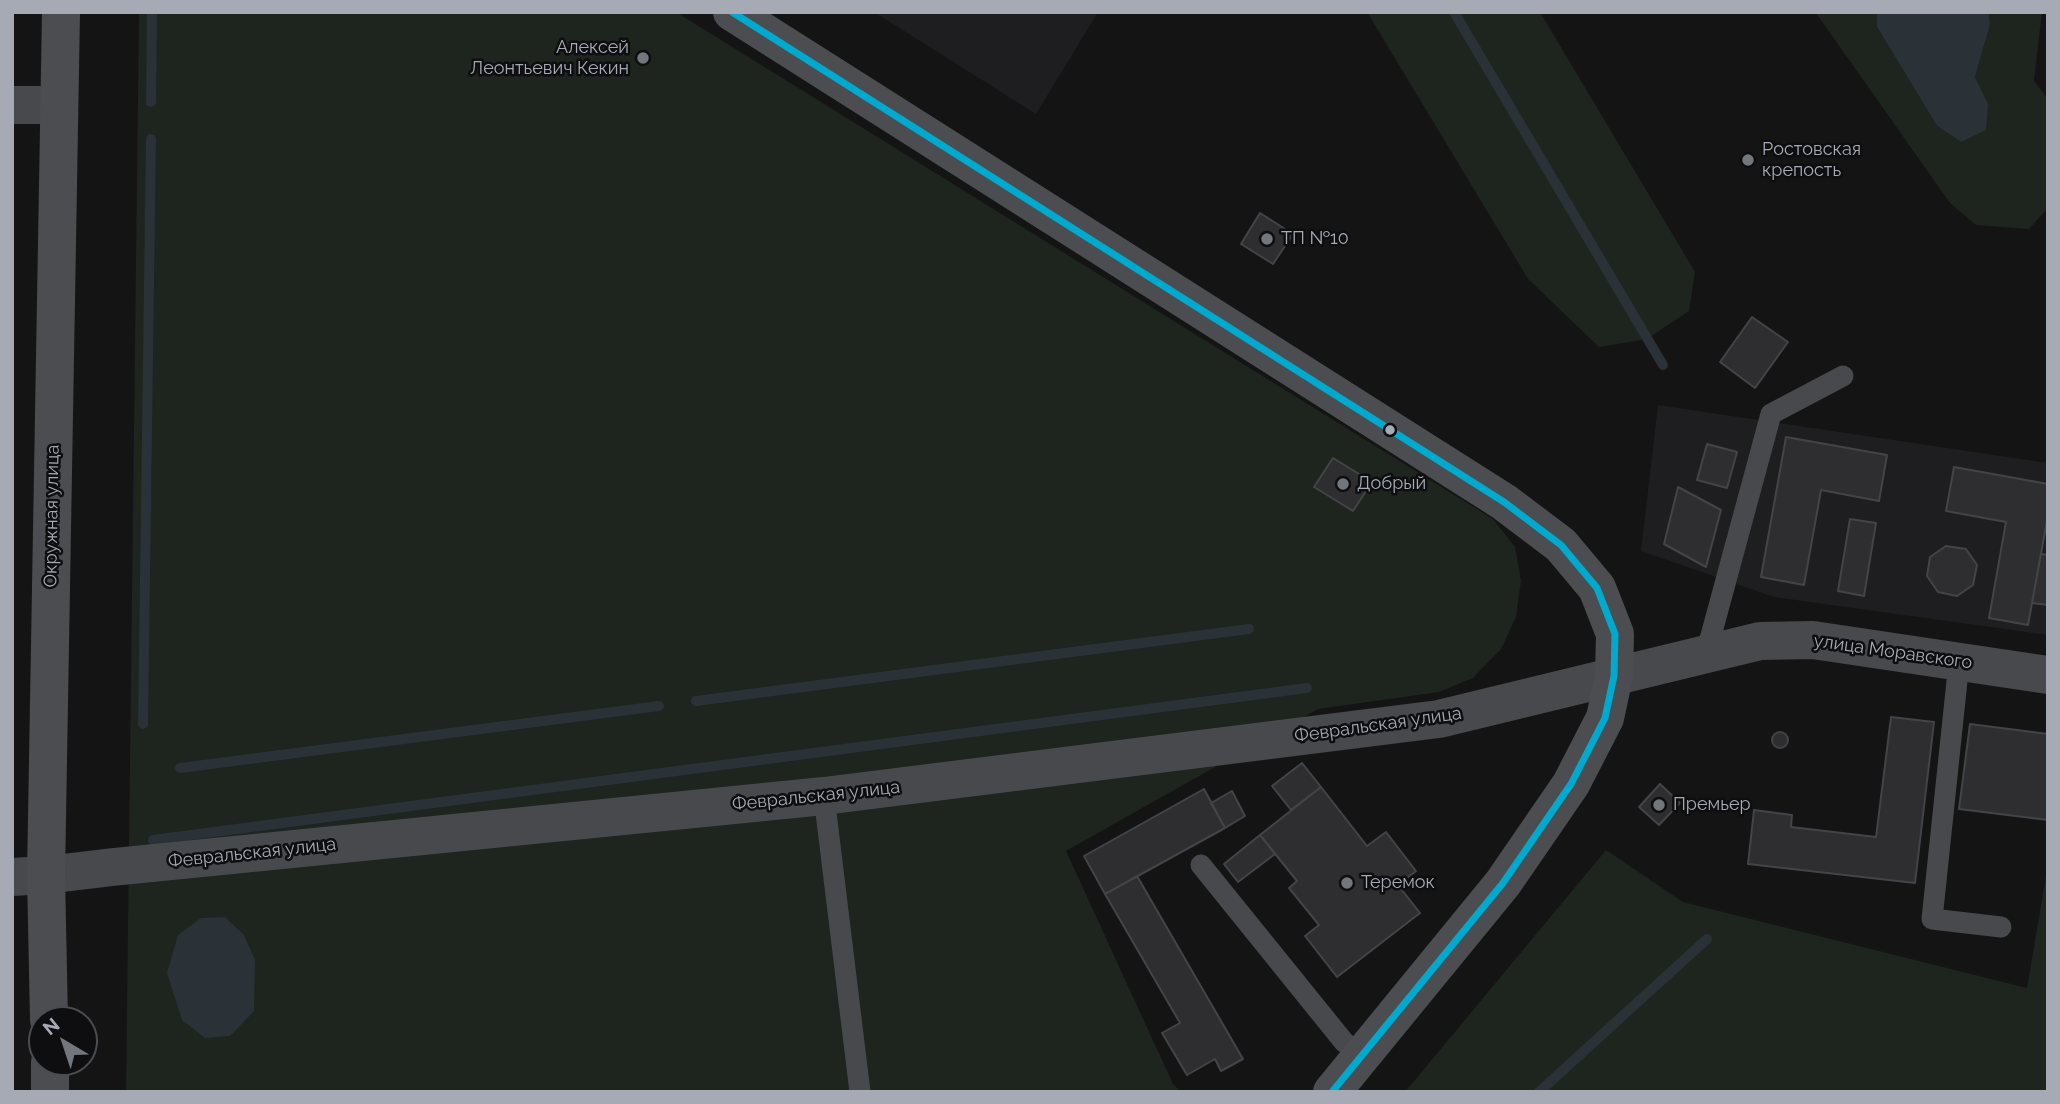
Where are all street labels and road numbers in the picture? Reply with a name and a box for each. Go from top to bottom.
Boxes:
street label: Окружная улица [40,444,64,588]
street label: улица Моравского [1812,630,1974,674]
street label: Февральская улица [1293,703,1463,747]
street label: Февральская улица [731,776,901,816]
street label: Февральская улица [167,833,337,873]

